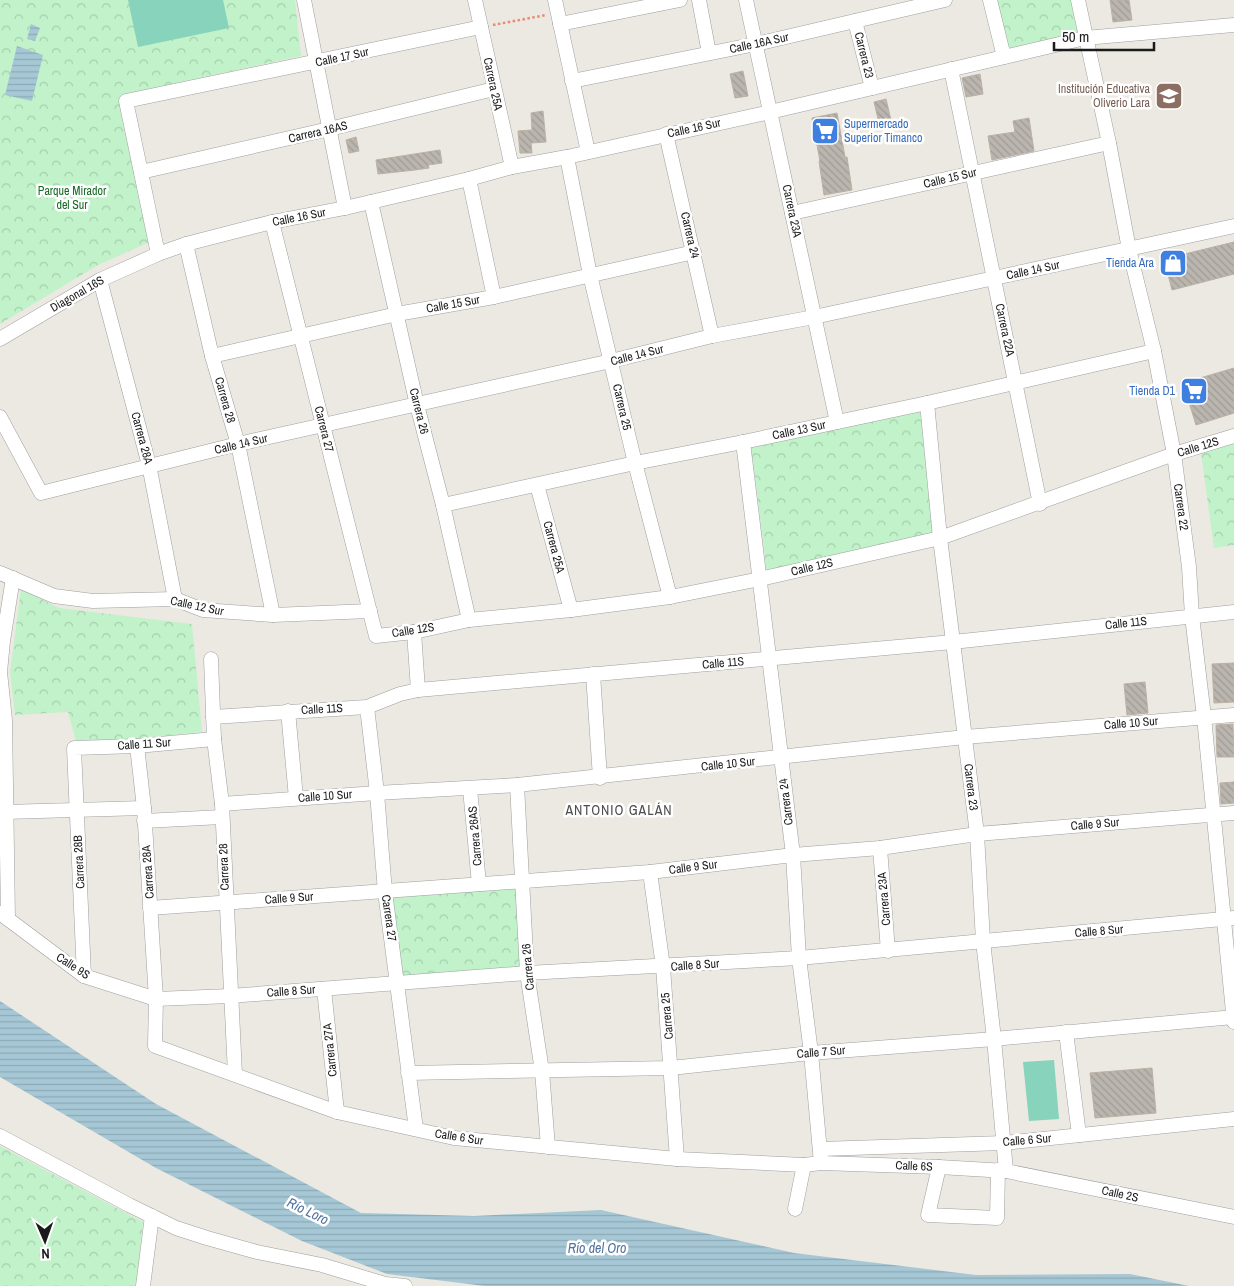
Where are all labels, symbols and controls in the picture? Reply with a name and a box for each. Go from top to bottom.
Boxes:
scale bar [1054,20,1154,52]
text: 50 m [1062,26,1089,47]
street label: Calle 16A Sur [728,29,791,57]
street label: Carrera 23 [851,30,877,80]
street label: Calle 17 Sur [314,43,371,70]
street label: Carrera 25A [480,56,506,112]
place label: Institución Educativa Oliverio Lara [1058,81,1151,111]
school or university icon: Institución Educativa Oliverio Lara [1154,81,1184,111]
street label: Calle 16 Sur [666,114,723,141]
supermarket icon: Supermercado Superior Timanco [810,116,840,146]
place label: Supermercado Superior Timanco [844,116,922,146]
street label: Carrera 16AS [287,117,350,147]
street label: Calle 15 Sur [922,164,979,192]
park label: Parque Mirador del Sur [38,183,107,213]
street label: Carrera 23A [779,183,805,239]
street label: Calle 16 Sur [271,204,328,230]
street label: Carrera 24 [677,210,703,260]
shop icon: Tienda Ara [1158,248,1188,278]
place label: Tienda Ara [1106,255,1155,271]
street label: Calle 14 Sur [1005,256,1062,283]
street label: Diagonal 16S [47,272,107,316]
street label: Calle 15 Sur [425,291,482,317]
street label: Carrera 22A [992,302,1018,358]
street label: Calle 14 Sur [609,341,666,369]
street label: Carrera 28 [211,375,239,425]
supermarket icon: Tienda D1 [1179,376,1209,406]
street label: Carrera 25 [609,382,635,432]
place label: Tienda D1 [1129,383,1176,399]
street label: Carrera 26 [406,386,432,436]
street label: Carrera 27 [311,404,338,454]
street label: Carrera 28A [127,410,157,466]
street label: Calle 13 Sur [771,416,828,443]
street label: Calle 14 Sur [213,430,270,458]
street label: Calle 12S [1175,433,1221,461]
street label: Carrera 22 [1170,483,1192,531]
street label: Carrera 25A [539,519,569,575]
street label: Calle 12S [789,554,835,580]
street label: Calle 12 Sur [169,593,226,620]
street label: Calle 11S [1104,613,1148,633]
street label: Calle 12S [391,619,436,641]
street label: Calle 11S [701,653,745,673]
street label: Calle 11S [301,700,344,718]
street label: Calle 10 Sur [1103,713,1159,733]
street label: Calle 11 Sur [117,734,172,754]
street label: Calle 10 Sur [700,753,756,775]
street label: Carrera 23 [960,763,982,811]
street label: Carrera 24 [775,777,797,826]
street label: Calle 10 Sur [297,786,353,806]
district label: ANTONIO GALÁN [564,801,673,819]
street label: Carrera 26AS [464,805,486,867]
street label: Calle 9 Sur [1070,814,1121,834]
street label: Carrera 28B [70,834,88,889]
street label: Carrera 28 [215,843,233,891]
street label: Carrera 28A [138,844,158,899]
street label: Calle 9 Sur [668,856,719,878]
street label: Carrera 23A [874,871,894,926]
street label: Calle 9 Sur [264,888,315,908]
street label: Carrera 27 [378,894,400,943]
street label: Calle 8 Sur [1074,921,1125,941]
street label: Carrera 26 [518,943,538,991]
street label: Calle 9S [53,949,93,983]
street label: Calle 8 Sur [670,955,721,975]
street label: Calle 8 Sur [266,981,317,1001]
street label: Carrera 25 [657,991,677,1040]
street label: Carrera 27A [319,1022,341,1077]
street label: Calle 7 Sur [796,1042,847,1062]
street label: Calle 6 Sur [434,1125,485,1149]
street label: Calle 6 Sur [1002,1130,1053,1150]
street label: Calle 6S [895,1157,933,1175]
street label: Calle 2S [1100,1182,1140,1206]
water label: Río Loro [284,1193,332,1229]
north arrow [20,1216,70,1266]
water label: Río del Oro [568,1239,626,1257]
text: N [41,1245,50,1263]

